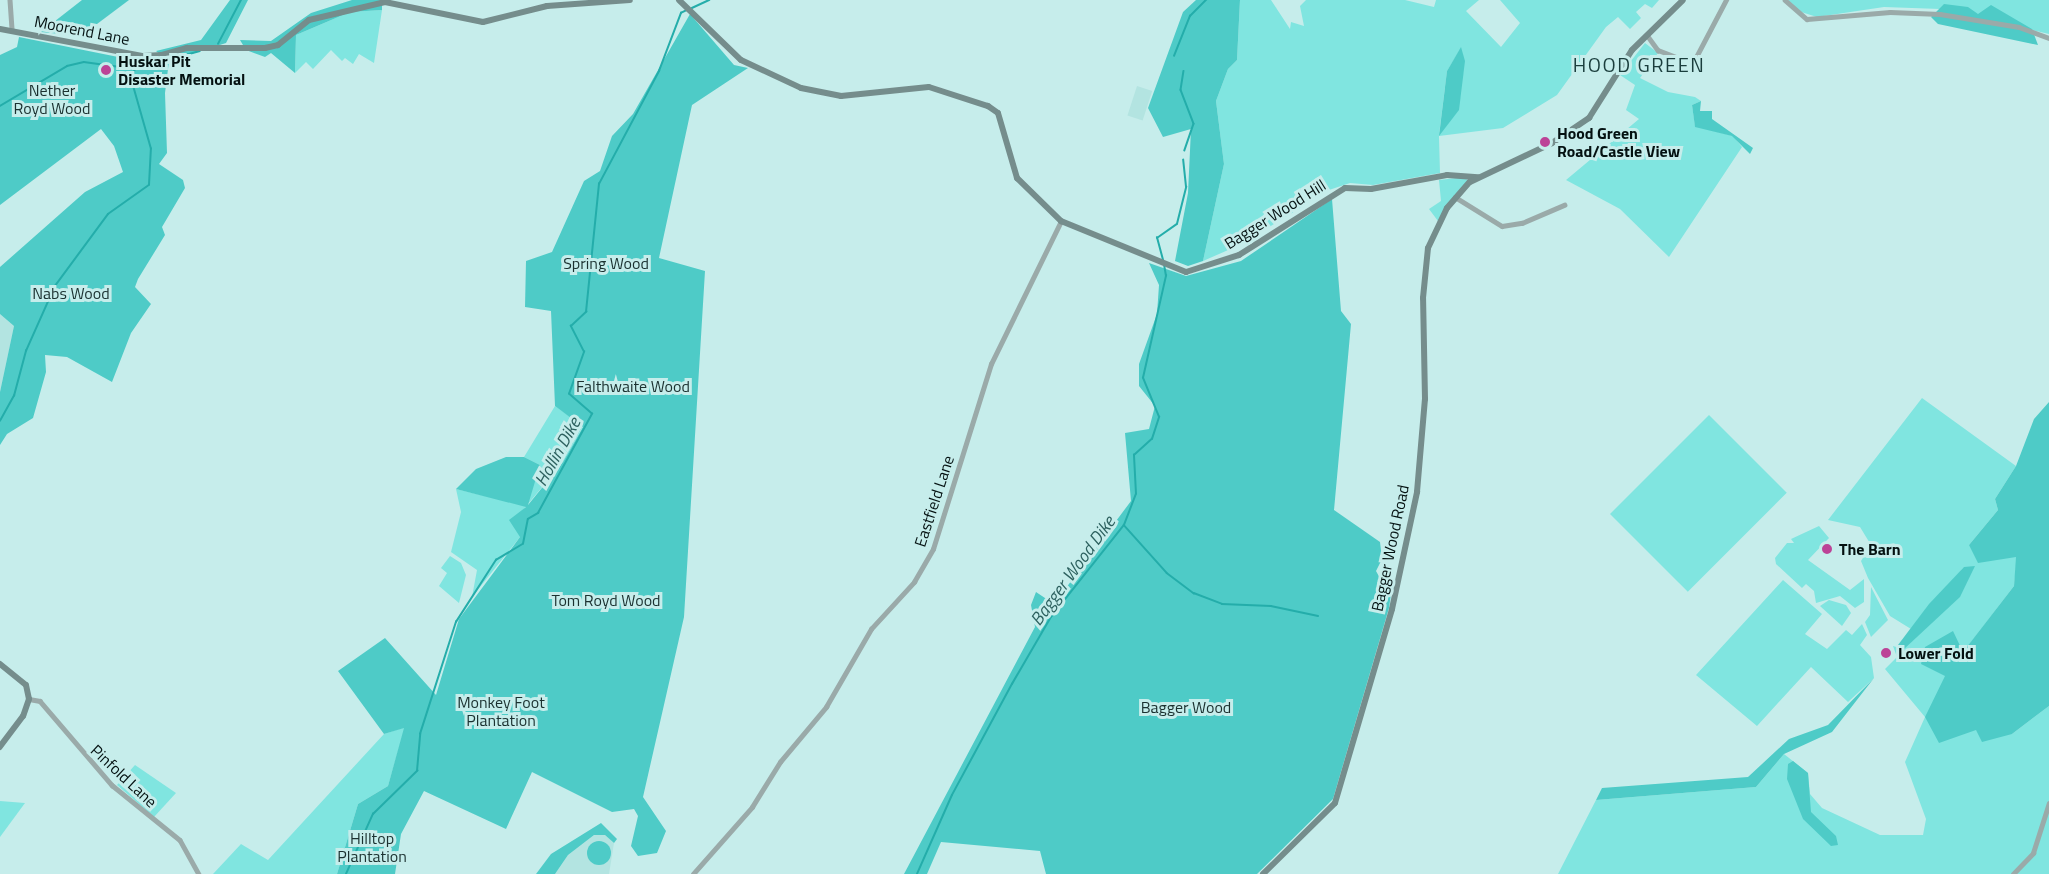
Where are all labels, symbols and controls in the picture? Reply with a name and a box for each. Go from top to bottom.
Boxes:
street label: Moorend Lane [33,11,131,49]
place label: Huskar Pit Disaster Memorial [118,51,245,89]
district label: HOOD GREEN [1573,52,1705,76]
marker: Huskar Pit Disaster Memorial [99,63,113,77]
park label: Nether Royd Wood [14,80,90,118]
place label: Hood Green Road/Castle View [1557,123,1680,161]
marker: Hood Green Road/Castle View [1538,135,1552,149]
street label: Bagger Wood Hill [1221,175,1329,253]
park label: Spring Wood [563,253,649,273]
park label: Nabs Wood [32,283,110,303]
park label: Falthwaite Wood [576,376,690,396]
water label: Hollin Dike [530,414,586,490]
street label: Eastfield Lane [910,453,958,549]
street label: Bagger Wood Road [1367,483,1413,613]
water label: Bagger Wood Dike [1026,512,1120,630]
place label: The Barn [1839,539,1901,559]
marker: The Barn [1820,542,1834,556]
park label: Tom Royd Wood [551,590,661,610]
place label: Lower Fold [1898,643,1974,663]
marker: Lower Fold [1879,646,1893,660]
park label: Monkey Foot Plantation [457,692,545,730]
park label: Bagger Wood [1141,697,1231,717]
street label: Pinfold Lane [87,741,161,811]
park label: Hilltop Plantation [337,828,407,866]

